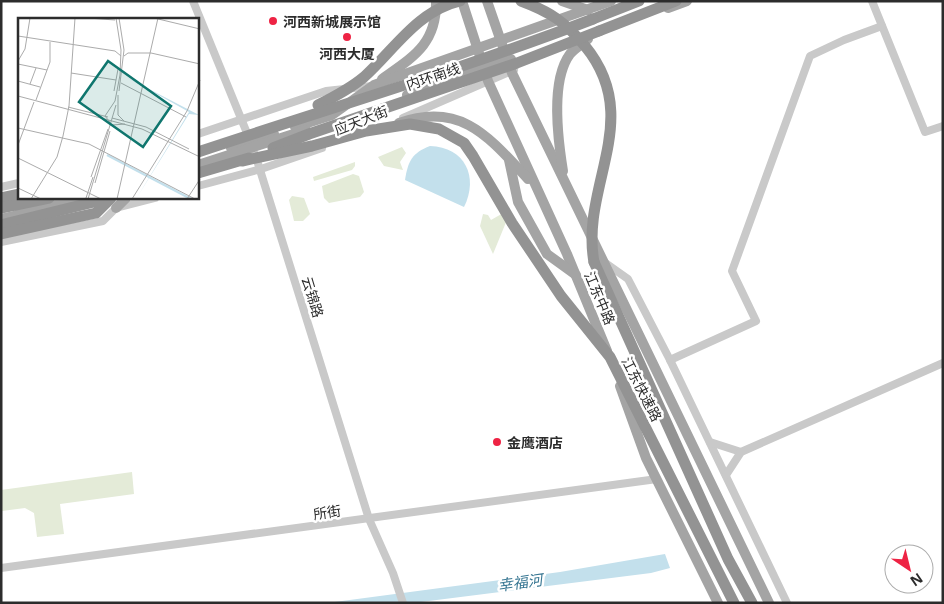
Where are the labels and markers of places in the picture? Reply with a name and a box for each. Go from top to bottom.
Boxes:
place label: 河西新城展示馆 [283,12,381,31]
marker: 河西新城展示馆 [267,15,279,27]
marker: 河西大厦 [341,31,353,43]
place label: 河西大厦 [319,44,375,63]
place label: 金鹰酒店 [507,433,563,452]
marker: 金鹰酒店 [491,436,503,448]

